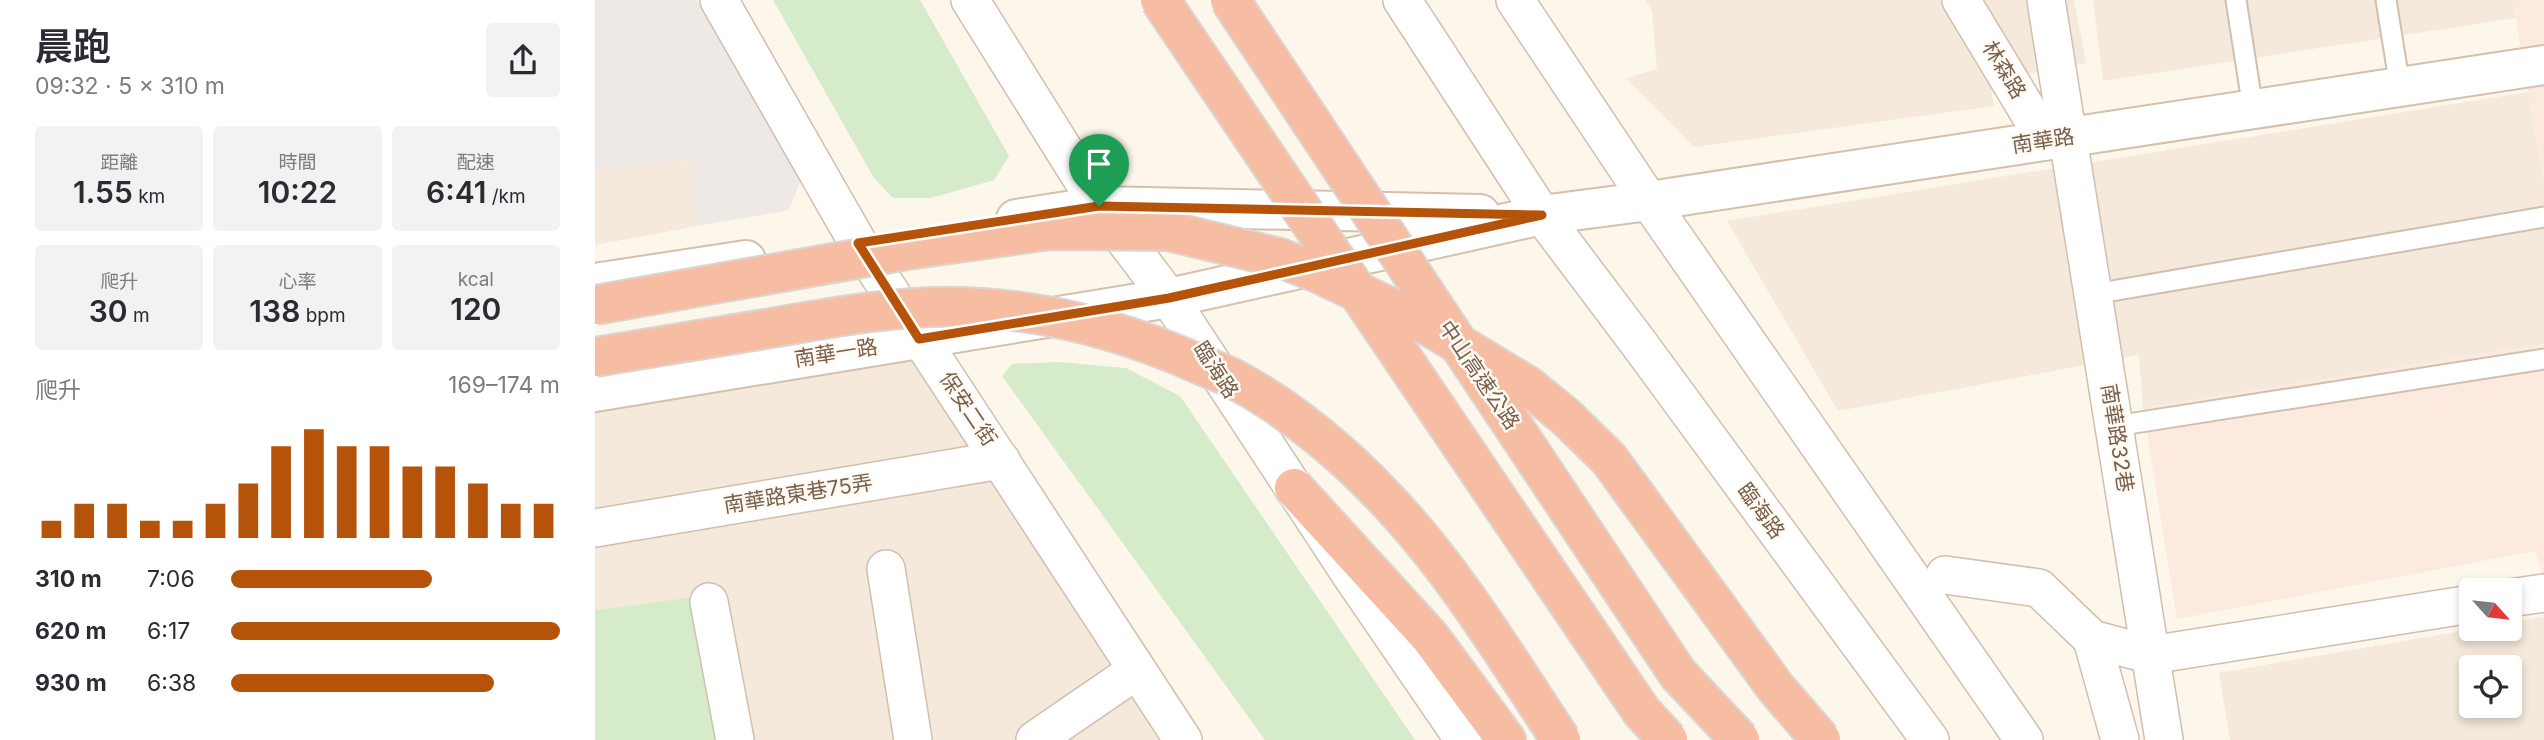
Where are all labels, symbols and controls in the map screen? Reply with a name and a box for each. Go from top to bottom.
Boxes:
text: 晨跑 [35,23,111,69]
button: share [486,23,560,97]
street label: 林森路 [1977,36,2031,103]
text: 09:32 · 5 × 310 m [35,72,225,100]
street label: 南華路 [2010,123,2076,158]
pin [1069,134,1129,206]
icon: arrive [1080,145,1118,183]
text: 距離 [100,151,138,174]
text: 時間 [278,151,317,174]
text: 配速 [457,151,495,174]
text: 1.55 [73,174,133,210]
text: 10:22 [258,174,337,210]
text: 6:41 [426,174,486,210]
text: km [133,185,165,208]
text: /km [486,185,526,208]
text: kcal [458,268,494,291]
text: 爬升 [100,270,138,293]
text: 心率 [278,270,317,293]
text: 120 [450,291,501,327]
text: 30 [89,293,128,329]
text: 138 [249,293,300,329]
text: m [128,304,150,327]
text: bpm [300,304,346,327]
street label: 中山高速公路 [1434,316,1525,434]
street label: 南華一路 [792,334,879,371]
street label: 臨海路 [1189,337,1244,403]
street label: 保安二街 [935,367,1002,451]
text: 169–174 m [448,371,560,399]
text: 爬升 [35,376,81,404]
street label: 南華路32巷 [2097,382,2138,494]
street label: 南華路東巷75弄 [722,469,874,518]
street label: 臨海路 [1733,478,1790,544]
text: 310 m [35,565,102,593]
text: 7:06 [147,565,195,593]
north arrow [2459,578,2522,640]
map controls [2459,578,2522,718]
text: 620 m [35,617,106,645]
text: 6:17 [147,617,190,645]
button: locate [2459,655,2522,718]
text: 930 m [35,669,107,697]
text: 6:38 [147,669,196,697]

